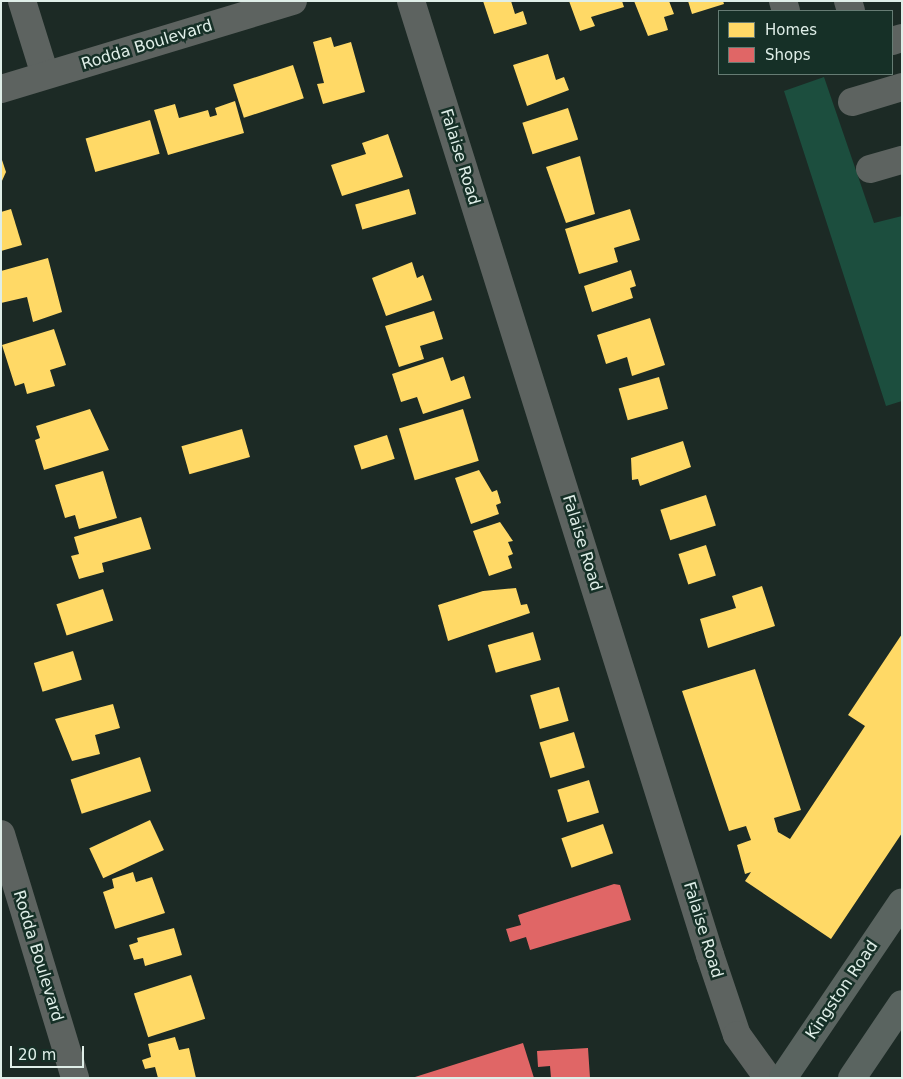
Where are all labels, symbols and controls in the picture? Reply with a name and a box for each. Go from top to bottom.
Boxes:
legend [718,10,893,75]
street label: Rodda Boulevard [79,16,215,74]
text: Homes [765,21,817,39]
text: Shops [765,46,811,64]
street label: Falaise Road [436,107,484,207]
street label: Falaise Road [558,493,606,593]
street label: Falaise Road [679,880,727,980]
street label: Rodda Boulevard [9,888,67,1024]
street label: Kingston Road [802,937,882,1043]
scale bar [12,1036,86,1068]
text: 20 m [18,1046,56,1064]

